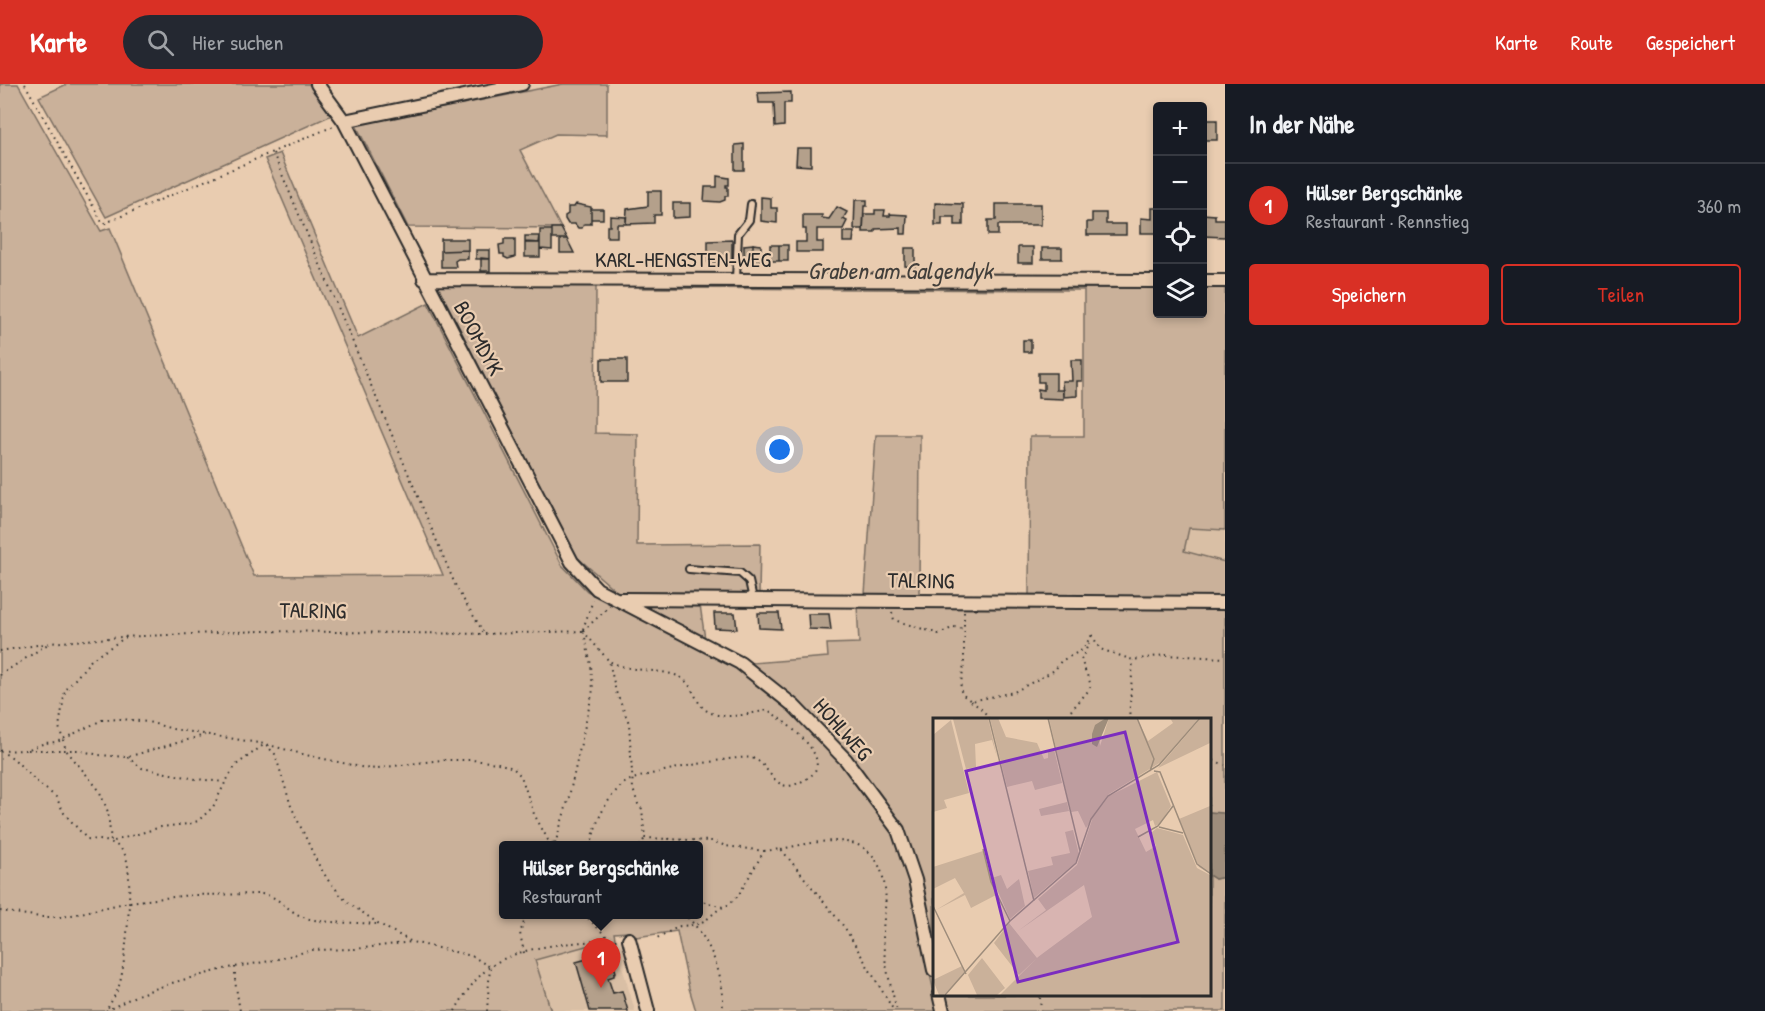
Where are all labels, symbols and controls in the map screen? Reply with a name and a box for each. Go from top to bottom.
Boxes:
search box [123,15,543,69]
text: Karte [30,23,87,61]
icon: search [144,26,177,59]
text: Hier suchen [192,27,283,57]
text: Karte [1495,28,1538,57]
text: Route [1571,28,1613,57]
text: Gespeichert [1646,28,1735,57]
map controls [1153,102,1207,318]
button: + [1153,102,1207,156]
text: In der Nähe [1249,106,1355,141]
button: − [1153,156,1207,210]
text: Hülser Bergschänke [1306,177,1463,207]
text: 1 [1265,192,1272,219]
text: 360 m [1697,192,1741,219]
text: Restaurant · Rennstieg [1306,207,1469,234]
button: locate [1153,210,1207,264]
street label: KARL-HENGSTEN-WEG [595,244,772,274]
water label: Graben am Galgendyk [807,254,995,287]
button: layers [1153,264,1207,318]
button: Speichern [1249,264,1489,325]
button: Teilen [1501,264,1741,325]
street label: BOOMDYK [447,295,511,381]
your location [765,435,794,464]
street label: TALRING [887,564,955,596]
street label: TALRING [279,594,347,626]
street label: HOHLWEG [807,691,879,767]
inset map [933,718,1210,996]
popup [499,841,703,919]
text: Hülser Bergschänke [523,852,679,882]
text: Restaurant [523,882,602,909]
pin: 1 [582,938,620,988]

